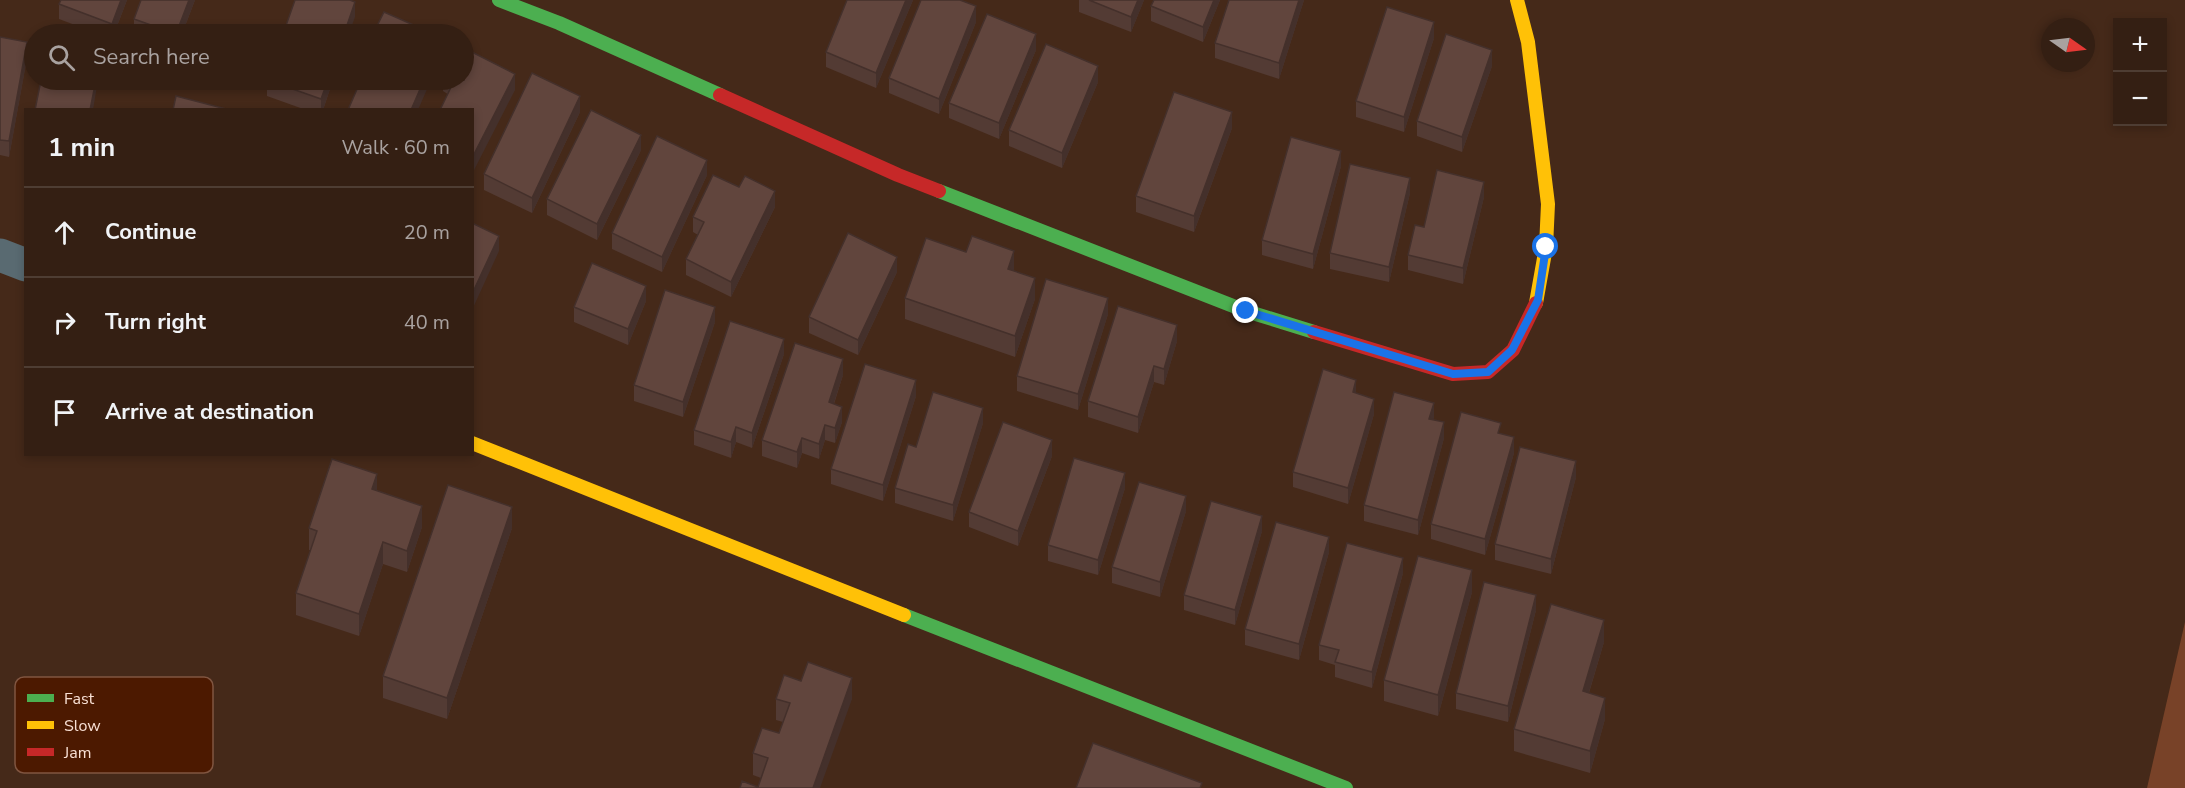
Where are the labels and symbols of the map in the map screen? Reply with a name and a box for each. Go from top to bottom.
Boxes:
north arrow [2041,18,2095,72]
route start [1532,233,1558,259]
route end [1232,297,1258,323]
legend [15,677,213,773]
text: Fast [64,688,95,710]
text: Slow [64,715,101,737]
text: Jam [63,742,91,764]

